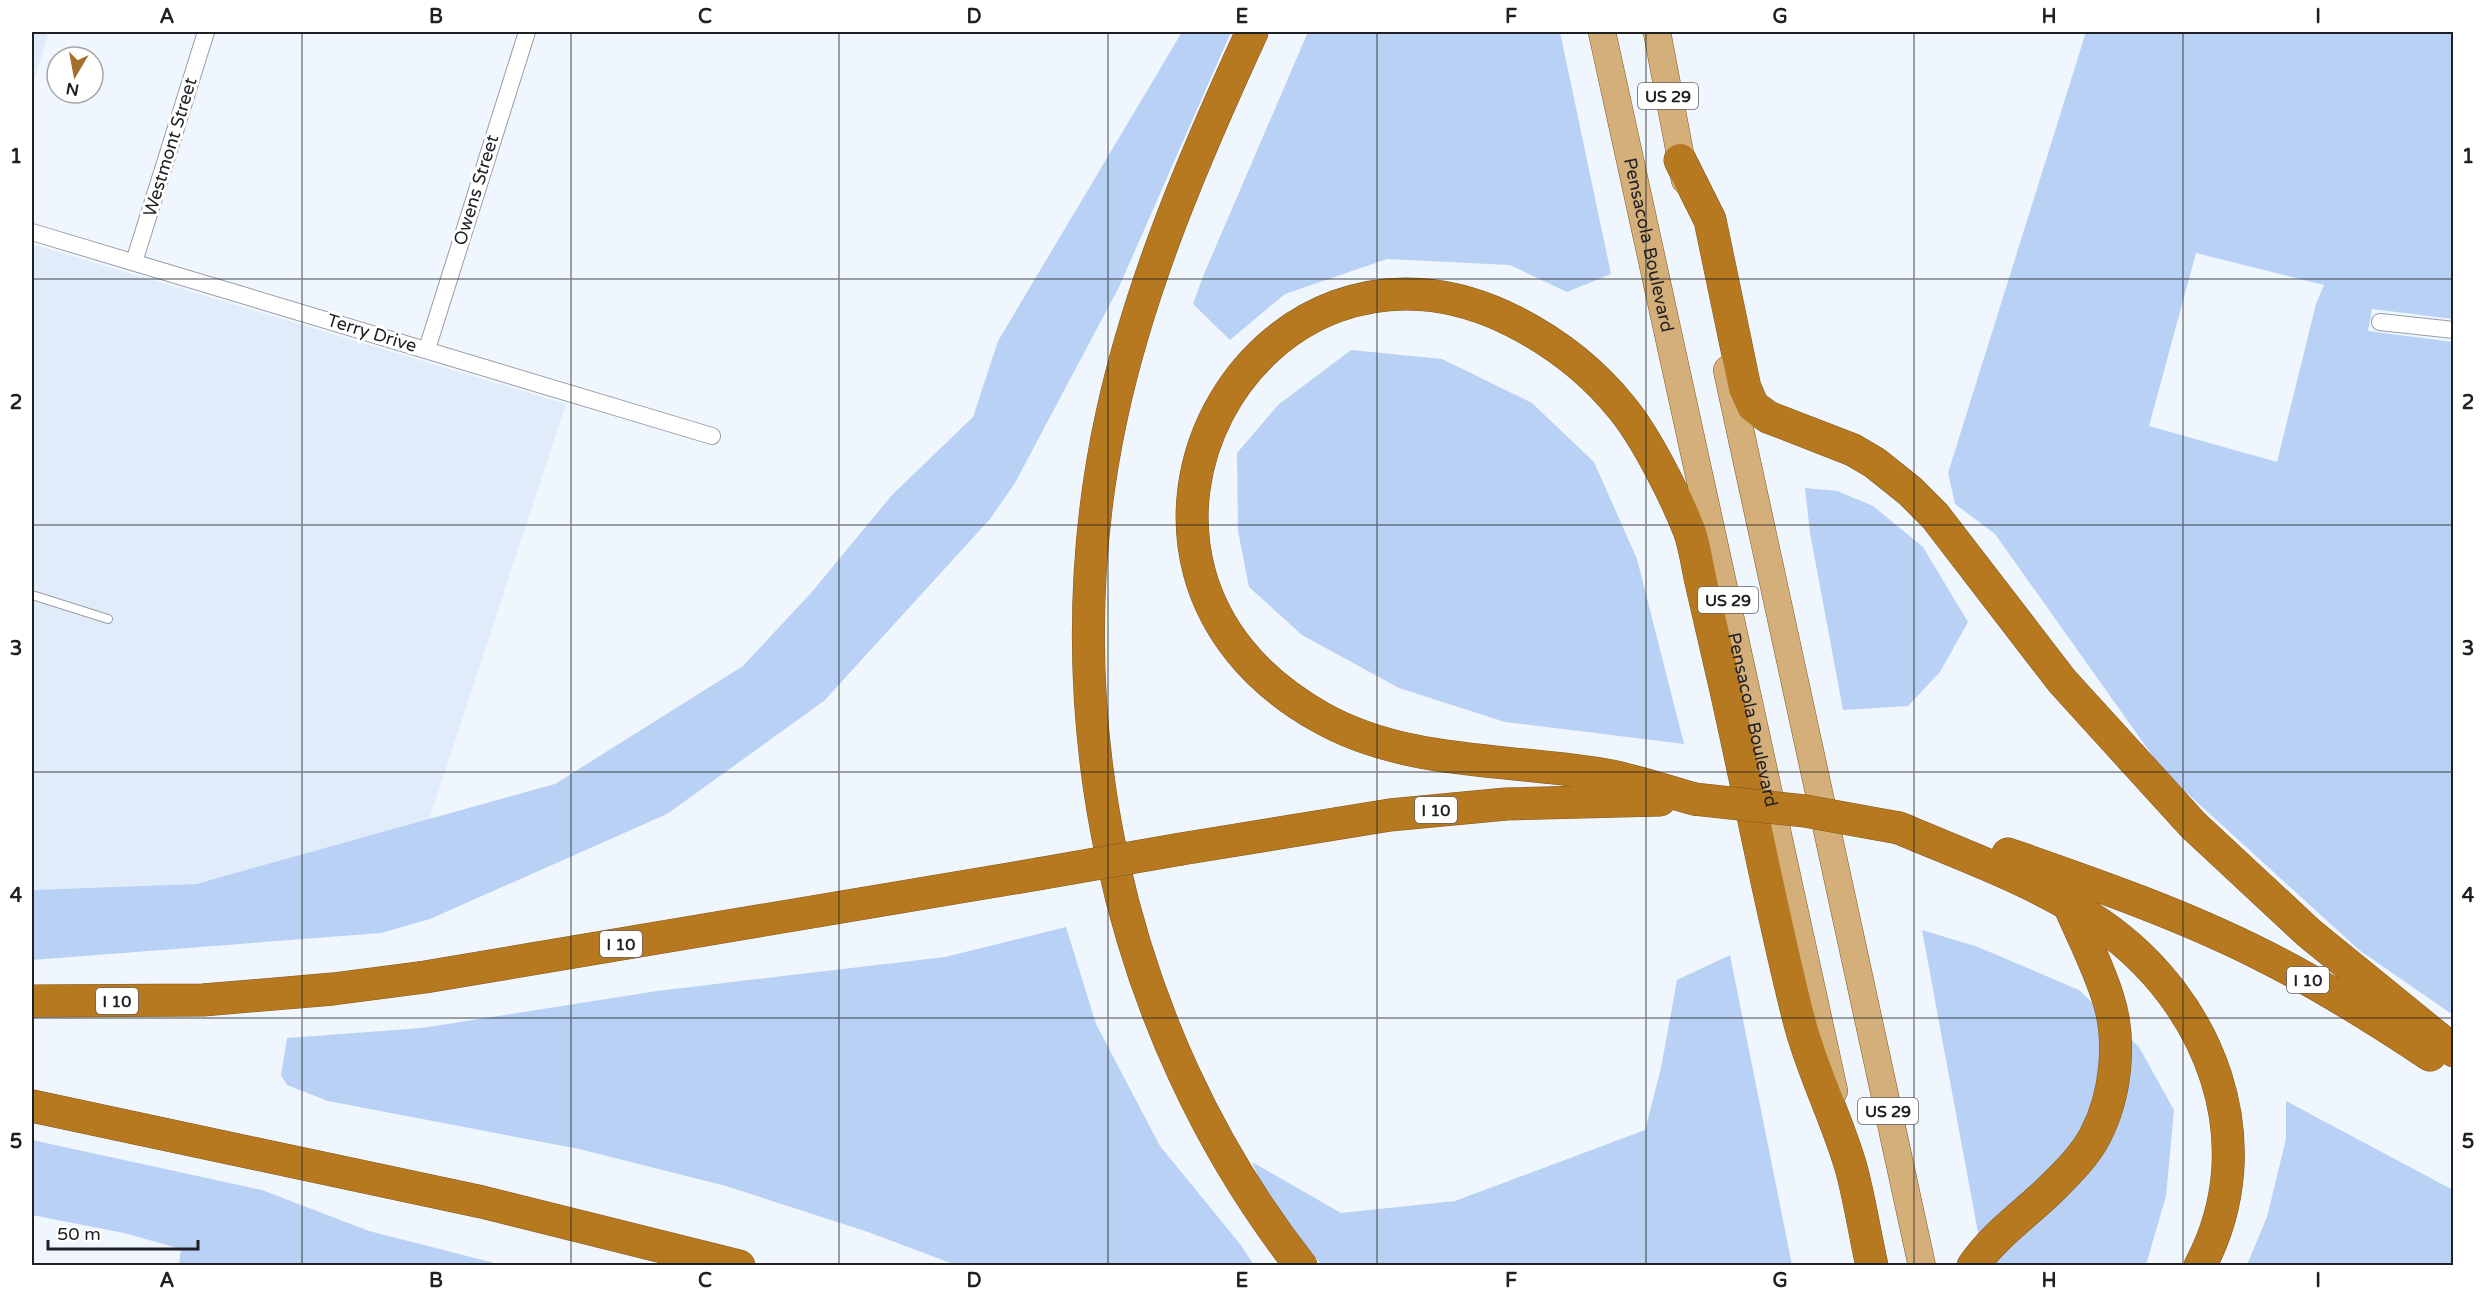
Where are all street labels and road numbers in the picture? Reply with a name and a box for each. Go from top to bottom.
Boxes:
street label: Westmont Street [138,75,202,219]
road number: US 29 [1638,83,1698,109]
street label: Owens Street [449,132,503,248]
street label: Pensacola Boulevard [1619,156,1678,334]
street label: Terry Drive [325,309,419,357]
road number: US 29 [1698,587,1758,613]
street label: Pensacola Boulevard [1723,630,1782,809]
road number: I 10 [1415,797,1457,823]
road number: I 10 [600,931,642,957]
road number: I 10 [2287,967,2329,993]
road number: I 10 [96,988,138,1014]
road number: US 29 [1858,1098,1918,1124]

